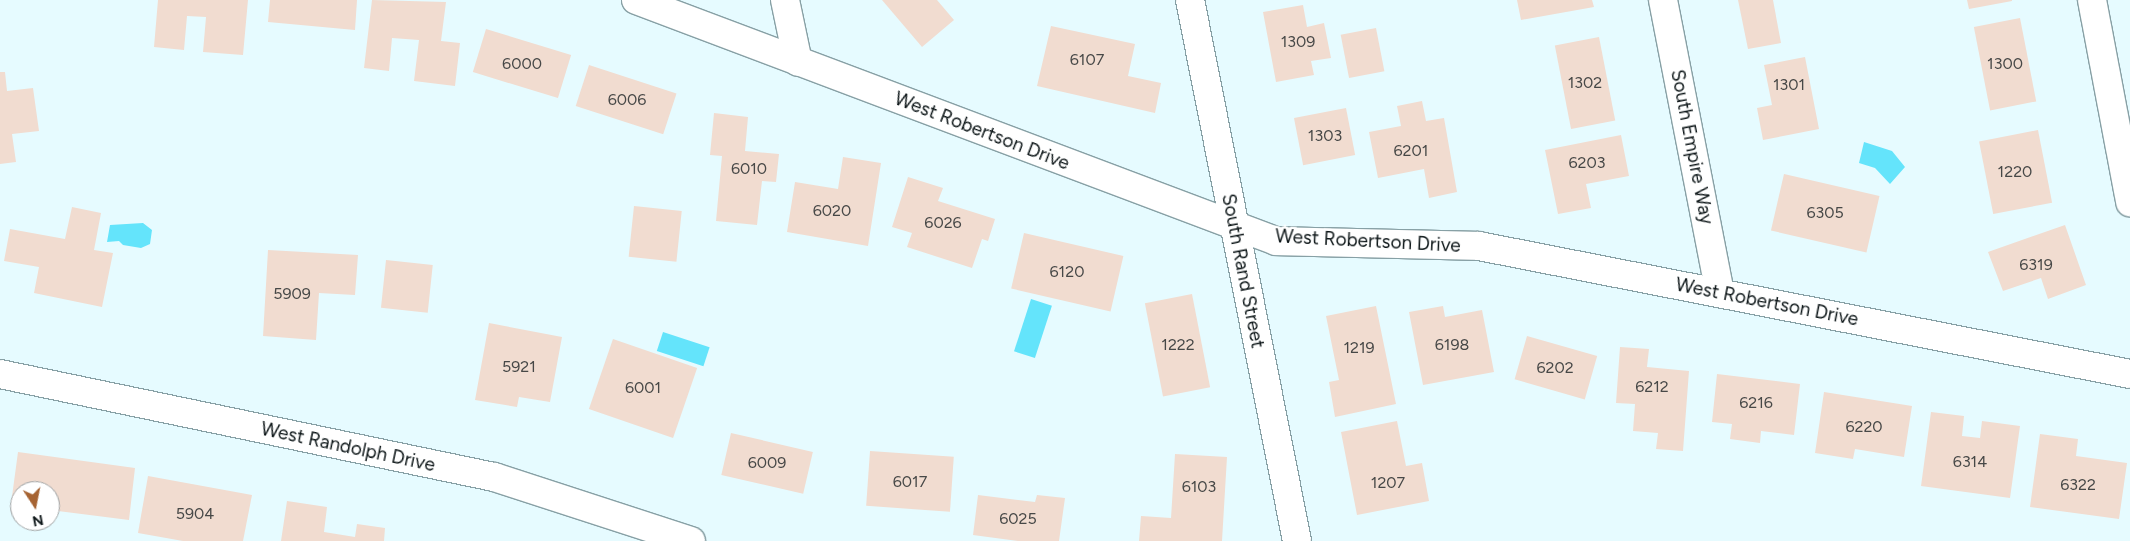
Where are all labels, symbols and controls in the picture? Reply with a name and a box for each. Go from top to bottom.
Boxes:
house number: 1309 [1281,32,1315,52]
house number: 6107 [1070,50,1104,70]
house number: 6000 [502,54,542,74]
house number: 1300 [1987,54,2023,74]
street label: South Empire Way [1666,68,1718,226]
house number: 1302 [1568,73,1602,93]
house number: 1301 [1773,75,1805,95]
street label: West Robertson Drive [891,87,1073,175]
house number: 6006 [608,90,646,110]
house number: 1303 [1308,126,1342,146]
house number: 6201 [1394,141,1428,161]
house number: 6203 [1569,153,1605,173]
house number: 6010 [731,159,767,179]
house number: 1220 [1998,162,2032,182]
street label: South Rand Street [1217,192,1269,350]
house number: 6020 [813,201,851,221]
house number: 6305 [1806,203,1844,223]
house number: 6026 [924,213,962,233]
street label: West Robertson Drive [1275,225,1461,257]
house number: 6319 [2019,255,2053,275]
house number: 6120 [1050,262,1084,282]
street label: West Robertson Drive [1674,273,1860,331]
house number: 5909 [273,284,311,304]
house number: 1222 [1161,335,1195,355]
house number: 6198 [1435,335,1469,355]
house number: 1219 [1343,338,1375,358]
house number: 5921 [502,357,536,377]
house number: 6202 [1536,358,1574,378]
house number: 6212 [1635,377,1669,397]
house number: 6001 [625,378,661,398]
house number: 6216 [1739,393,1773,413]
street label: West Randolph Drive [259,417,437,477]
house number: 6220 [1845,417,1883,437]
house number: 6314 [1953,452,1987,472]
house number: 6009 [748,453,786,473]
house number: 6017 [893,472,927,492]
house number: 1207 [1371,473,1405,493]
house number: 6322 [2060,475,2096,495]
house number: 6103 [1182,477,1216,497]
north arrow [10,481,60,531]
house number: 5904 [176,504,214,524]
house number: 6025 [999,509,1037,529]
text: N [31,511,45,530]

